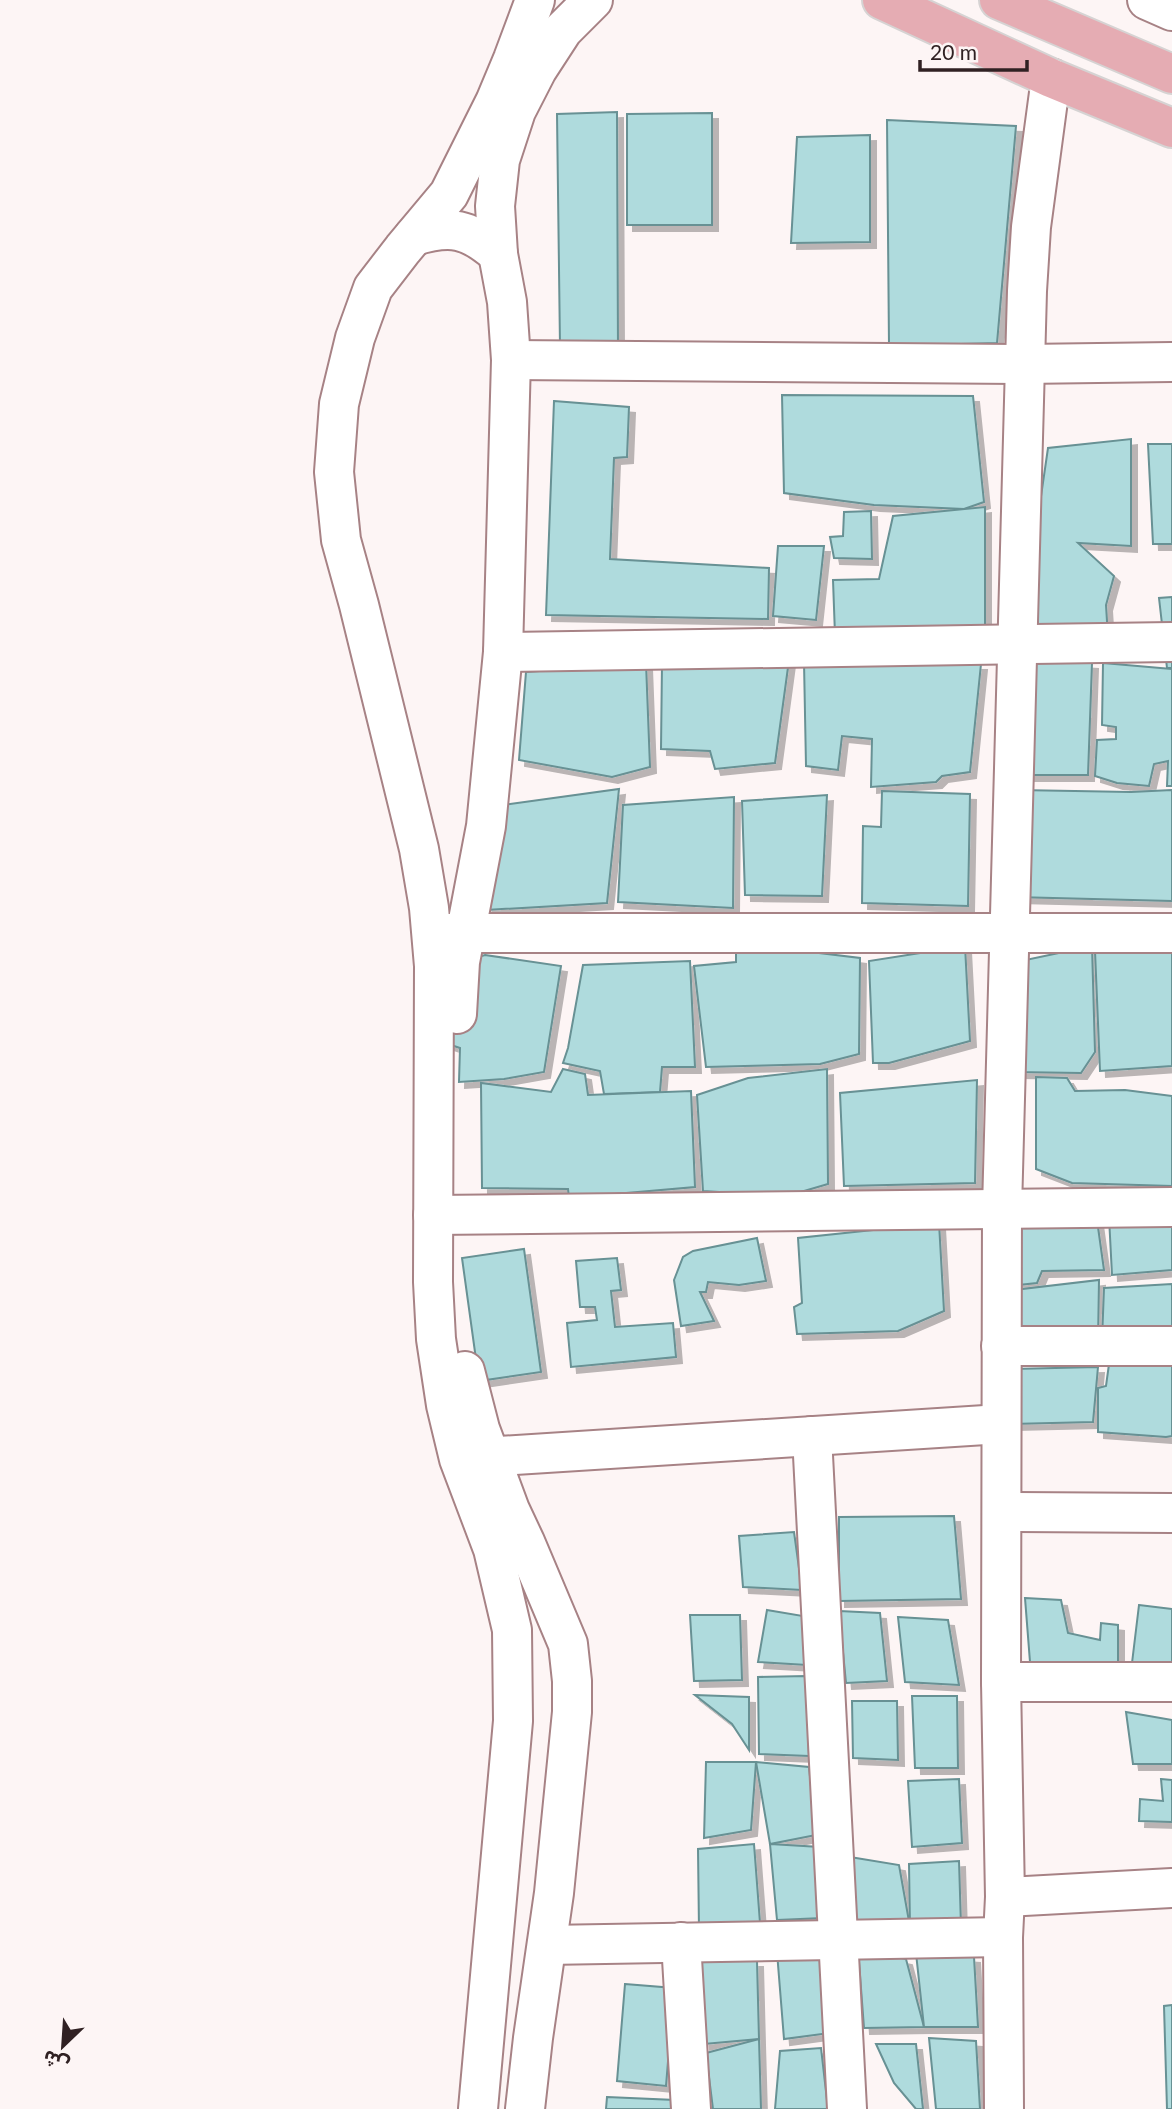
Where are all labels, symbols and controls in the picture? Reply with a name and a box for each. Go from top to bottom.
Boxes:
scale bar [920,28,1027,72]
text: 20 m [930,39,977,64]
north arrow [28,2011,98,2081]
text: ش [39,2046,72,2078]

